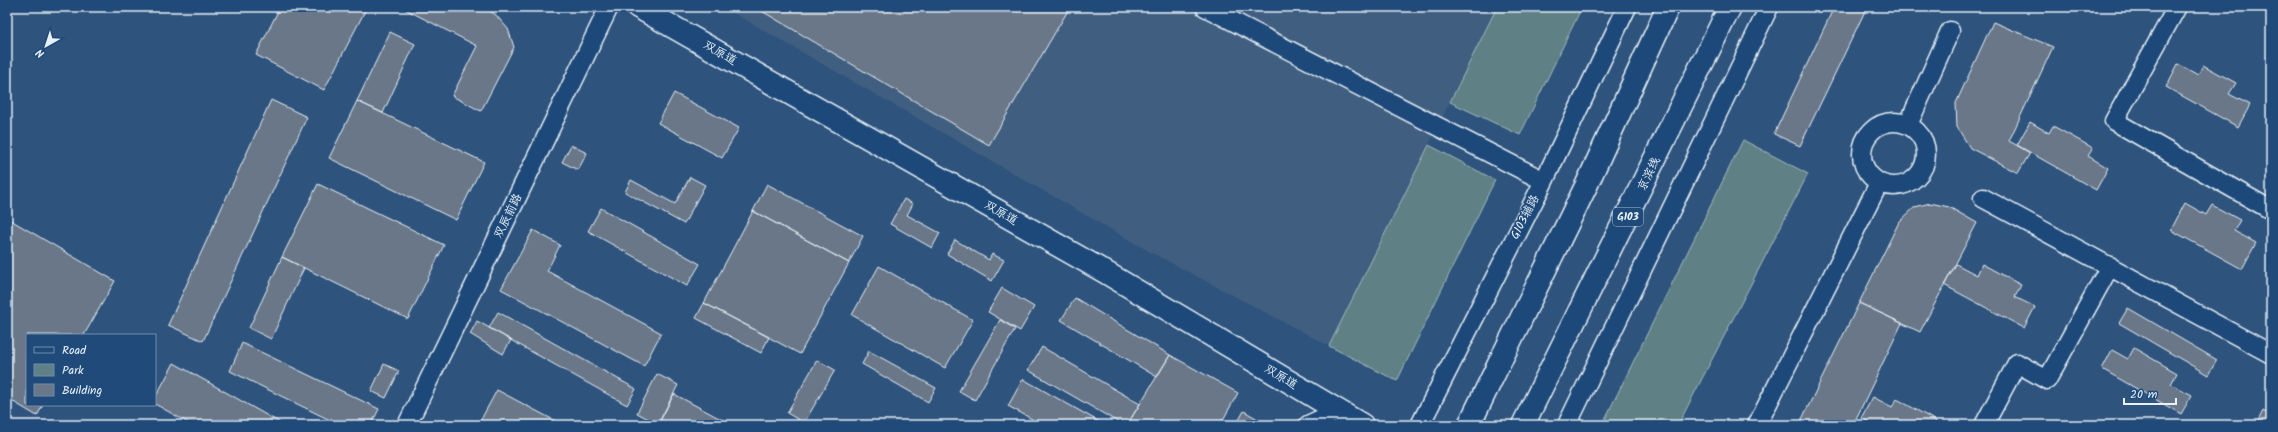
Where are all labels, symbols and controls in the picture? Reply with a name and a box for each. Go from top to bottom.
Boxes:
north arrow [26,26,66,66]
street label: 双原道 [700,36,740,70]
text: N [32,44,49,62]
street label: 京滨线 [1633,154,1665,194]
street label: 双辰前路 [489,190,527,242]
street label: G103辅路 [1506,191,1544,243]
street label: 双原道 [981,196,1021,230]
road number: G103 [1613,208,1643,226]
legend [26,334,156,406]
text: Road [62,341,87,360]
street label: 双原道 [1261,360,1301,394]
text: Park [62,361,84,380]
scale bar [2124,380,2176,406]
text: Building [62,381,102,400]
text: 20 m [2130,385,2158,404]

